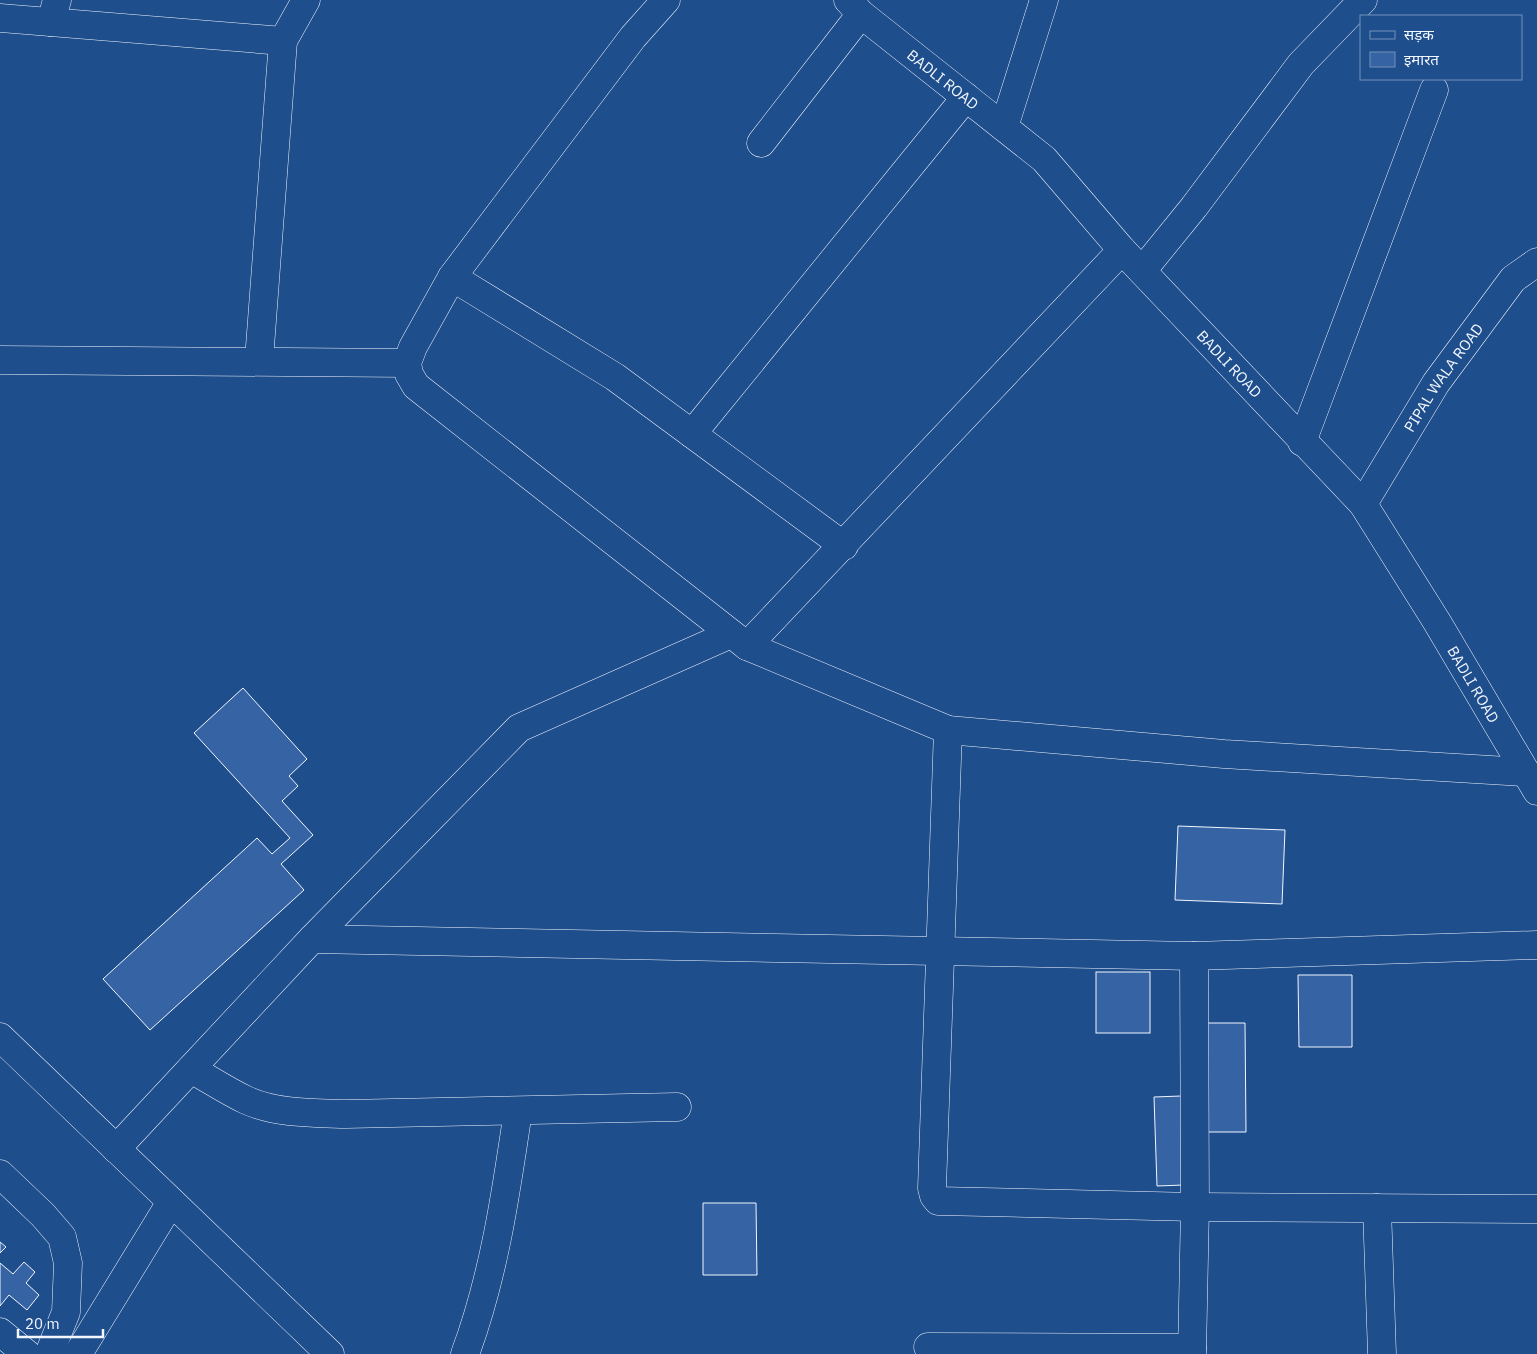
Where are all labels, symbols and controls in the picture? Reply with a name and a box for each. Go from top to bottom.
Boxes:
legend [1360,15,1522,80]
text: सड़क [1404,25,1434,44]
street label: BADLI ROAD [904,45,983,113]
text: इमारत [1404,50,1439,69]
street label: PIPAL WALA ROAD [1399,319,1487,435]
street label: BADLI ROAD [1193,326,1266,401]
street label: BADLI ROAD [1444,642,1504,726]
scale bar [18,1306,102,1338]
text: 20 m [25,1314,60,1333]

